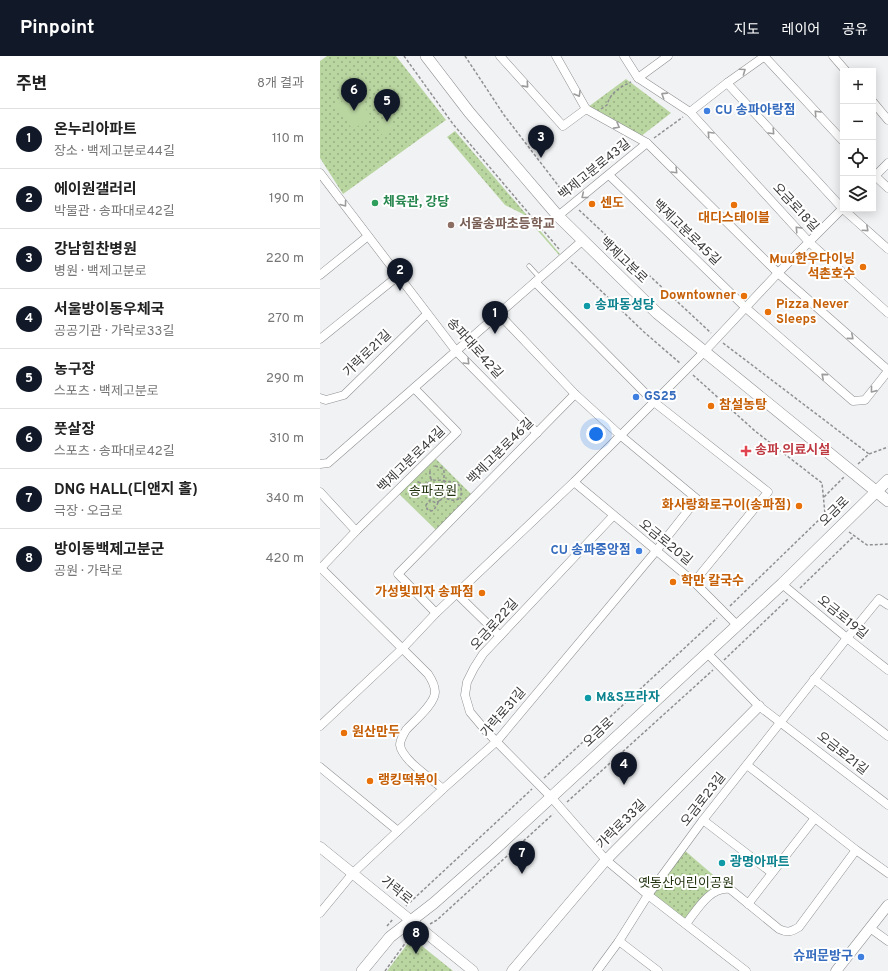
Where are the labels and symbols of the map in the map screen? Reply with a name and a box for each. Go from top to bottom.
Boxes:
one-way arrow [739,69,746,76]
pin: 6 [341,78,367,111]
one-way arrow [521,80,528,88]
pin: 5 [374,89,400,122]
one-way arrow [573,90,580,97]
one-way arrow [661,93,668,100]
place label: CU 송파아랑점 [715,103,796,119]
marker: CU 송파아랑점 [702,106,712,116]
one-way arrow [814,110,821,118]
one-way arrow [612,121,620,128]
pin: 3 [528,125,554,158]
one-way arrow [768,127,775,135]
one-way arrow [708,131,715,138]
street label: 백제고분로43길 [556,136,634,204]
one-way arrow [670,166,678,174]
street label: 오금로18길 [768,180,822,236]
one-way arrow [581,191,588,198]
place label: 체육관, 강당 [383,195,449,211]
place label: 센도 [600,196,624,212]
street label: 백제고분로45길 [649,197,723,269]
marker: 체육관, 강당 [370,198,380,208]
marker: 센도 [587,199,597,209]
one-way arrow [339,200,346,207]
marker: 대디스테이블 [729,200,739,210]
place label: 대디스테이블 [698,211,770,227]
place label: 서울송파초등학교 [459,216,555,233]
marker: 서울송파초등학교 [446,220,456,230]
one-way arrow [861,224,868,231]
one-way arrow [795,226,803,234]
street label: 백제고분로 [596,234,650,288]
place label: Muu한우다이닝 석촌호수 [769,251,855,283]
pin: 2 [387,258,413,291]
marker: Muu한우다이닝 석촌호수 [858,262,868,272]
place label: Downtowner [660,288,737,304]
marker: Downtowner [739,291,749,301]
place label: Pizza Never Sleeps [776,297,849,328]
place label: 송파동성당 [595,298,655,314]
pin: 1 [482,301,508,334]
marker: 송파동성당 [582,301,592,311]
marker: Pizza Never Sleeps [763,307,773,317]
street label: 송파대로42길 [443,315,505,383]
street label: 가락로21길 [341,327,395,381]
one-way arrow [846,332,853,339]
one-way arrow [462,357,470,365]
one-way arrow [821,373,829,380]
one-way arrow [870,385,877,392]
place label: GS25 [644,389,677,405]
marker: GS25 [631,392,641,402]
place label: 참설농탕 [719,398,767,414]
marker: 참설농탕 [706,401,716,411]
street label: 백제고분로46길 [464,415,538,489]
street label: 백제고분로44길 [375,424,449,496]
your location [586,424,606,444]
place label: 송파 의료시설 [755,443,830,459]
marker: 송파 의료시설 [740,445,752,457]
park label: 송파공원 [409,484,457,500]
street label: 오금로 [817,494,853,530]
place label: 화사랑화로구이(송파점) [662,498,791,514]
marker: 화사랑화로구이(송파점) [794,501,804,511]
street label: 오금로20길 [635,517,695,569]
place label: CU 송파중앙점 [550,543,631,559]
marker: CU 송파중앙점 [634,546,644,556]
place label: 학만 칼국수 [681,573,744,590]
marker: 학만 칼국수 [668,577,678,587]
place label: 가성빛피자 송파점 [375,585,474,601]
marker: 가성빛피자 송파점 [477,588,487,598]
street label: 오금로19길 [813,593,871,643]
street label: 오금로22길 [468,596,522,654]
street label: 가락로31길 [478,685,530,741]
place label: M&S프라자 [596,690,660,706]
marker: M&S프라자 [583,693,593,703]
street label: 오금로 [580,715,618,751]
place label: 원산만두 [352,725,400,741]
marker: 원산만두 [339,728,349,738]
street label: 오금로21길 [813,729,871,779]
pin: 4 [611,752,637,785]
street label: 오금로23길 [678,770,730,830]
place label: 랭킹떡볶이 [378,773,438,789]
marker: 랭킹떡볶이 [365,776,375,786]
street label: 가락로33길 [594,797,650,853]
pin: 7 [509,841,535,874]
place label: 광명아파트 [730,855,790,871]
marker: 광명아파트 [717,858,727,868]
street label: 가락로 [377,873,415,909]
park label: 옛동산어린이공원 [638,876,734,892]
pin: 8 [403,921,429,954]
place label: 슈퍼문방구 [793,949,853,965]
marker: 슈퍼문방구 [856,952,866,962]

